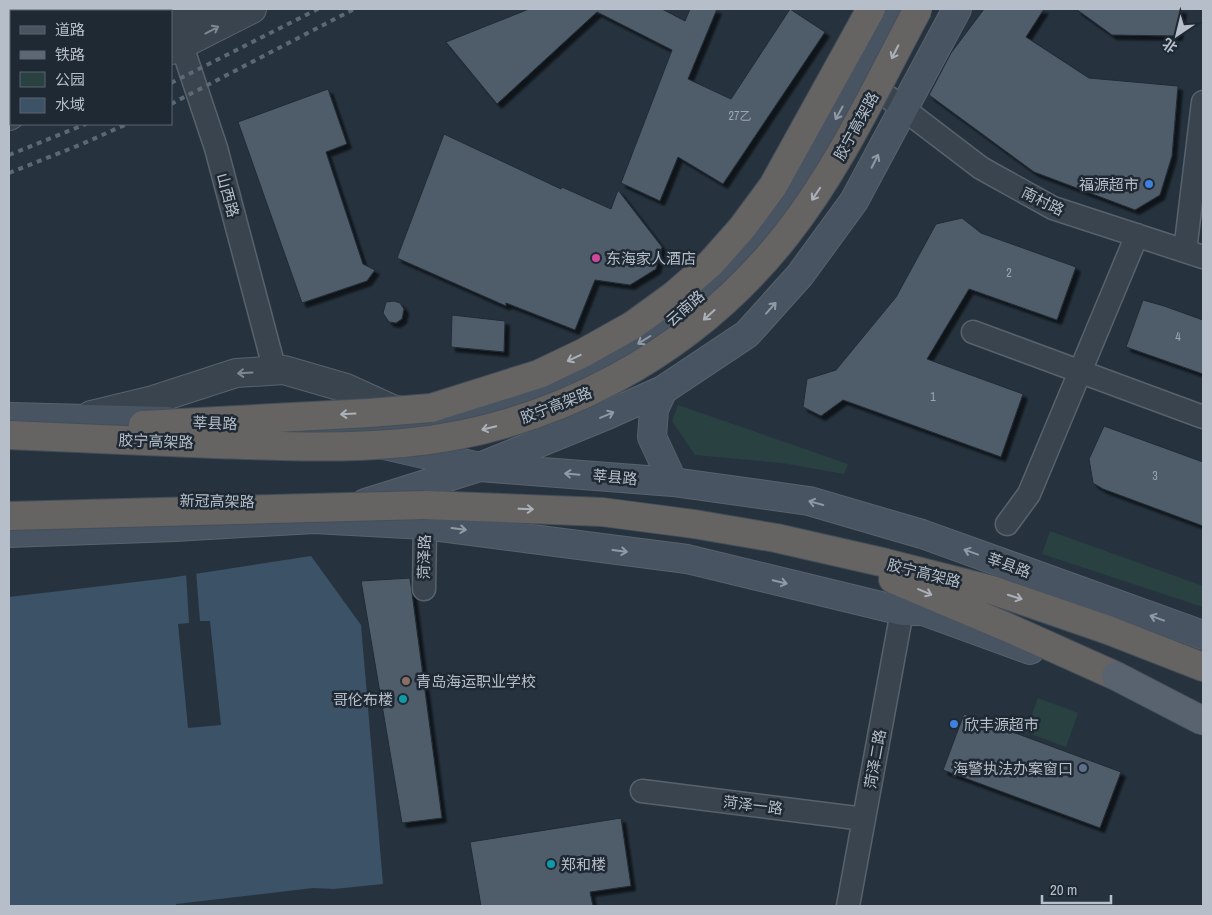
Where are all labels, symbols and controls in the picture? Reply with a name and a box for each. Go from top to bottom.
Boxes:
legend [10,10,172,125]
north arrow [1152,10,1202,60]
text: 道路 [55,19,85,40]
one-way arrow [204,25,219,35]
text: 北 [1159,34,1180,57]
text: 铁路 [55,44,85,65]
one-way arrow [890,44,899,59]
text: 公园 [55,69,85,90]
street label: 胶宁高架路 [829,88,883,164]
text: 水域 [55,94,85,115]
one-way arrow [834,105,843,120]
house number: 27乙 [729,108,751,124]
one-way arrow [870,155,880,169]
street label: 山西路 [212,171,244,219]
place label: 福源超市 [1079,174,1139,195]
marker: 福源超市 [1143,178,1155,190]
street label: 南村路 [1018,182,1068,220]
one-way arrow [811,186,821,200]
place label: 东海家人酒店 [606,248,696,269]
marker: 东海家人酒店 [590,252,602,264]
house number: 2 [1006,265,1012,281]
street label: 云南路 [661,285,709,331]
one-way arrow [765,301,777,314]
one-way arrow [702,309,715,321]
house number: 4 [1175,329,1181,345]
one-way arrow [637,334,651,345]
one-way arrow [567,354,582,363]
one-way arrow [237,368,253,377]
street label: 胶宁高架路 [517,382,595,428]
house number: 1 [930,389,936,405]
one-way arrow [599,409,614,419]
one-way arrow [340,410,356,419]
street label: 莘县路 [192,412,238,434]
one-way arrow [481,424,497,433]
street label: 胶宁高架路 [118,429,194,453]
street label: 莘县路 [592,465,638,489]
house number: 3 [1152,468,1158,484]
one-way arrow [564,469,580,478]
street label: 新冠高架路 [179,490,255,512]
one-way arrow [809,498,825,508]
one-way arrow [518,504,534,514]
one-way arrow [451,525,467,535]
street label: 菏泽路 [413,534,435,580]
one-way arrow [612,546,628,556]
one-way arrow [964,546,980,556]
street label: 莘县路 [984,547,1034,583]
street label: 胶宁高架路 [885,554,963,592]
one-way arrow [771,578,787,587]
one-way arrow [917,588,932,598]
one-way arrow [1006,593,1022,603]
one-way arrow [1150,613,1166,622]
place label: 青岛海运职业学校 [416,671,536,692]
marker: 青岛海运职业学校 [400,675,412,687]
place label: 哥伦布楼 [333,689,393,710]
marker: 哥伦布楼 [397,693,409,705]
place label: 欣丰源超市 [964,714,1039,735]
marker: 欣丰源超市 [948,718,960,730]
street label: 菏泽二路 [859,728,891,790]
place label: 海警执法办案窗口 [953,758,1073,779]
marker: 海警执法办案窗口 [1077,762,1089,774]
street label: 菏泽一路 [722,791,784,819]
place label: 郑和楼 [561,854,606,875]
marker: 郑和楼 [545,858,557,870]
scale bar [1042,872,1111,904]
text: 20 m [1050,879,1077,900]

